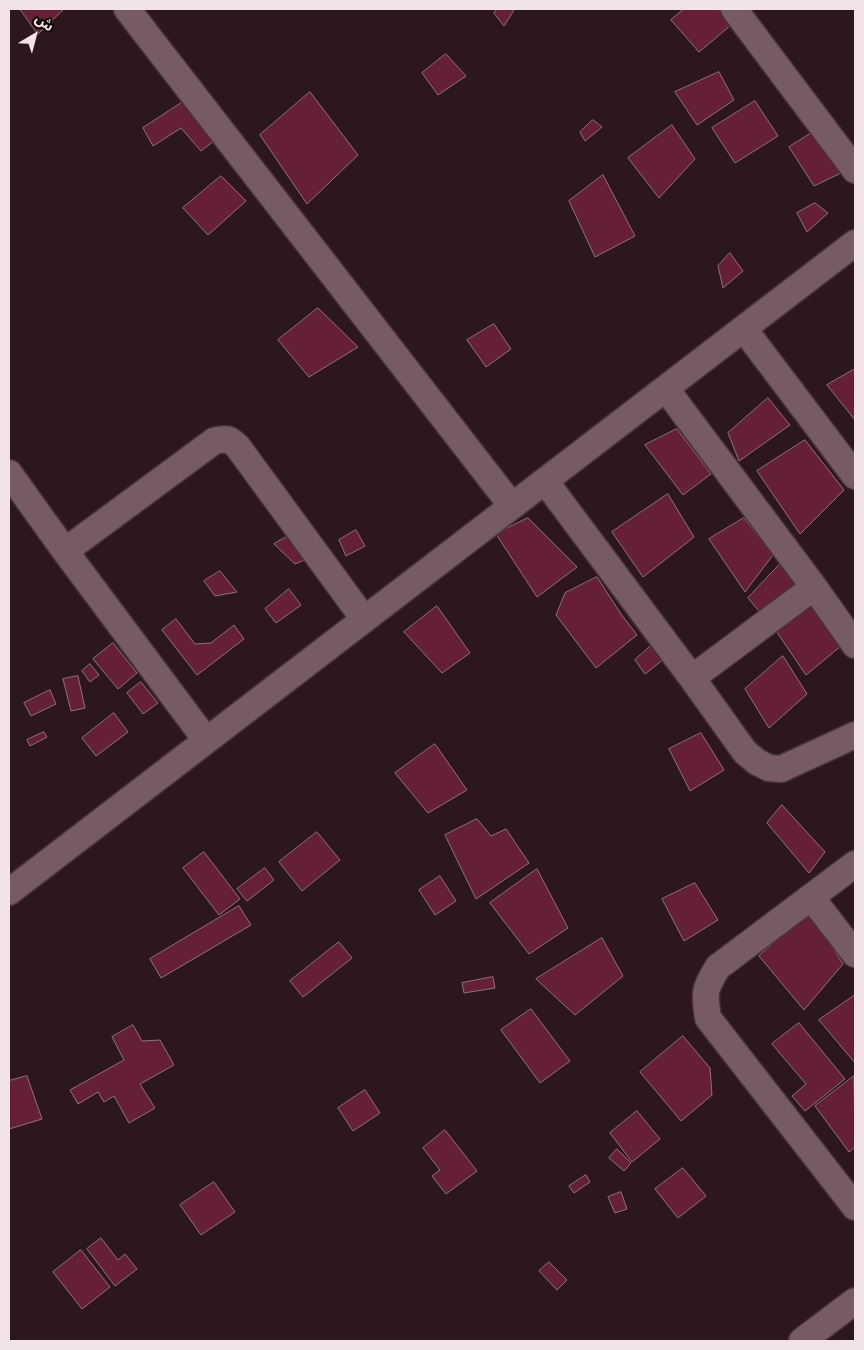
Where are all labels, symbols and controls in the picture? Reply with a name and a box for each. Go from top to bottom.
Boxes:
north arrow [10,10,60,60]
text: ش [32,10,57,35]

